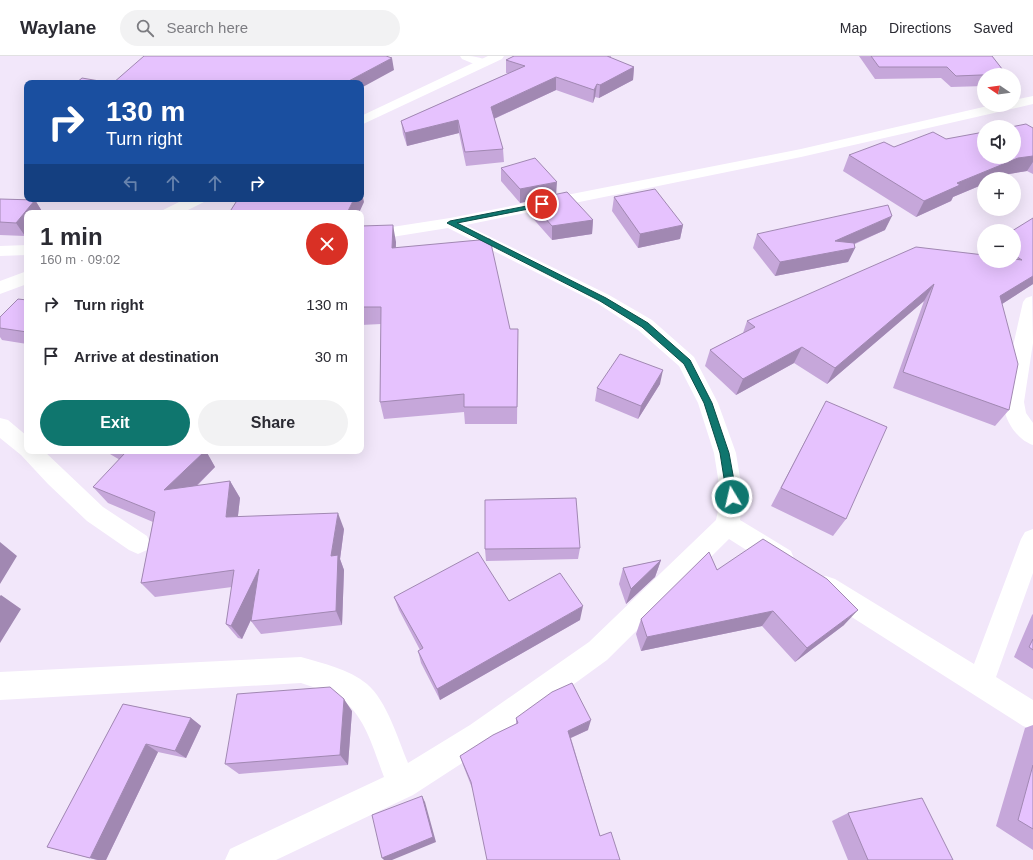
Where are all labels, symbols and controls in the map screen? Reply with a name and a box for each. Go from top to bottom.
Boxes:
search box [120,10,400,46]
text: Waylane [20,17,96,38]
icon: search [134,17,156,39]
text: Search here [166,19,248,36]
text: Map [840,20,867,36]
text: Directions [889,20,951,36]
text: Saved [973,20,1013,36]
north arrow [977,68,1021,112]
map controls [977,68,1021,268]
icon: right [40,96,92,148]
text: 130 m [106,96,185,127]
button: sound [977,120,1021,164]
text: Turn right [106,129,182,149]
icon: left [120,172,142,194]
icon: ahead [162,172,184,194]
icon: ahead [204,172,226,194]
icon: right [246,172,268,194]
button: + [977,172,1021,216]
pin [525,187,559,221]
icon: arrive [531,193,553,215]
text: 1 min [40,223,103,250]
button: close [306,223,348,265]
button: − [977,224,1021,268]
text: 160 m · 09:02 [40,252,120,267]
icon: right [40,293,62,315]
text: Turn right [74,296,144,313]
text: 130 m [306,296,348,313]
icon: arrive [40,345,62,367]
text: Arrive at destination [74,348,219,365]
text: 30 m [315,348,348,365]
button: Exit [40,400,190,446]
button: Share [198,400,348,446]
position arrow [711,476,753,518]

